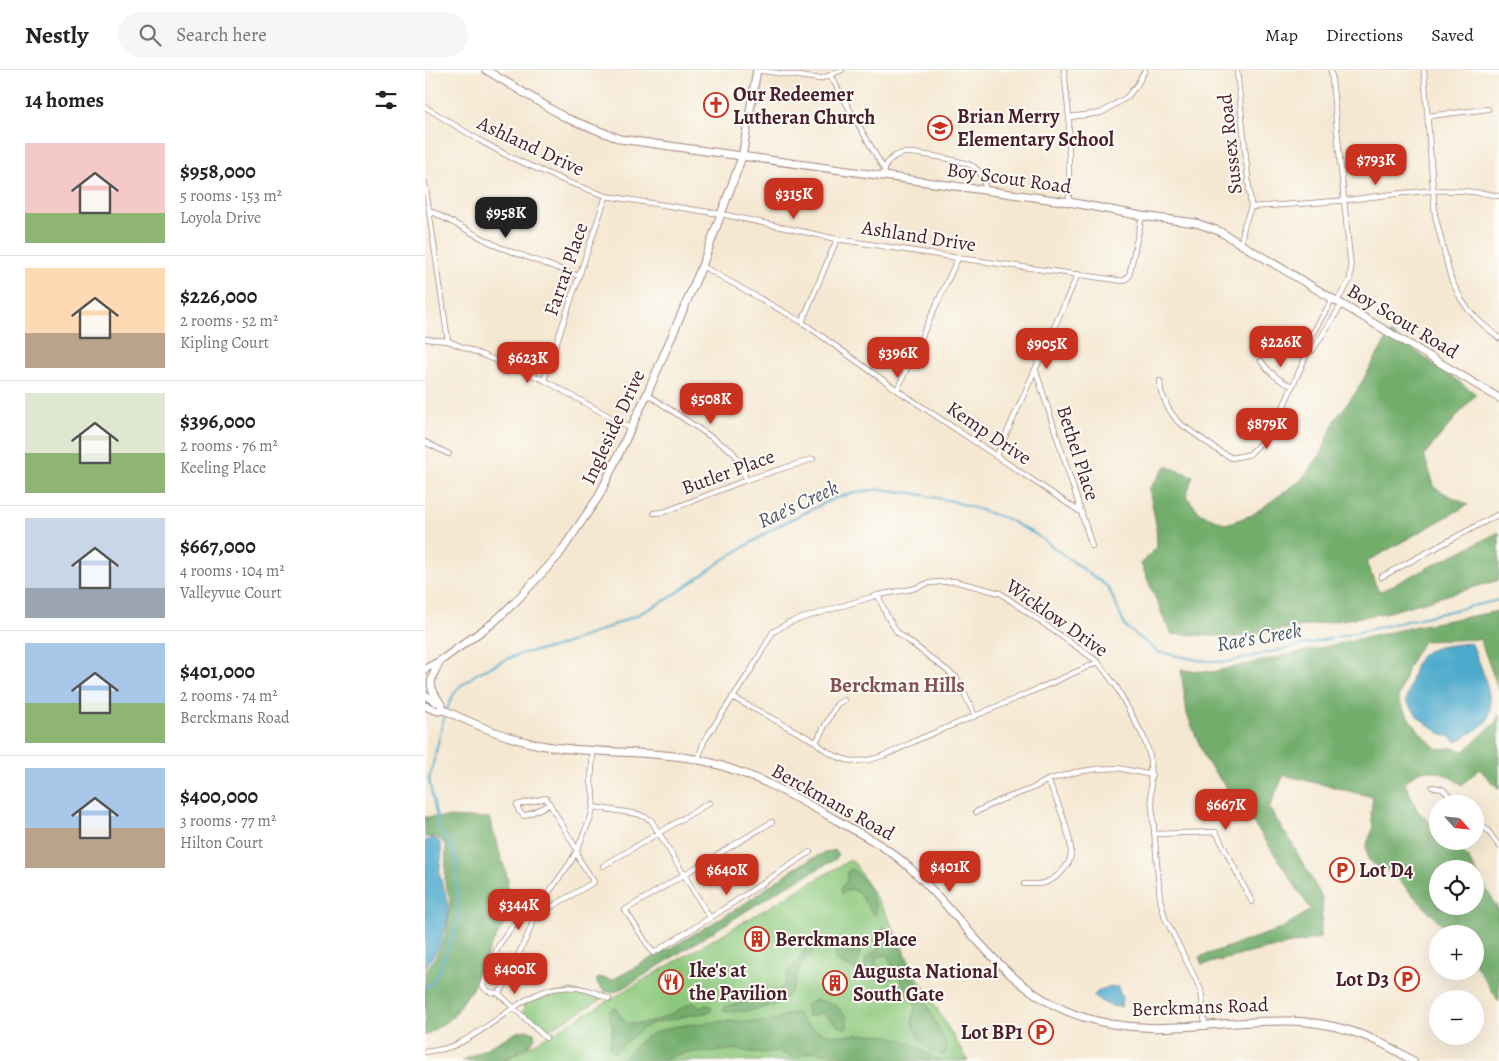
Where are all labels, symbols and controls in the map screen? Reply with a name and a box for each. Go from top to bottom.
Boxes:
search box [118,12,468,57]
text: Nestly [25,19,88,51]
icon: search [136,21,164,49]
text: Search here [176,22,267,48]
text: Map [1265,23,1298,47]
text: Directions [1326,23,1403,47]
text: Saved [1431,23,1474,47]
place label: Our Redeemer Lutheran Church [733,81,875,131]
text: 14 homes [25,86,104,114]
icon: filters [372,86,400,114]
church icon: Our Redeemer Lutheran Church [703,92,729,118]
street label: Sussex Road [1211,92,1249,196]
place label: Brian Merry Elementary School [957,103,1115,153]
street label: Ashland Drive [472,109,589,183]
school or university icon: Brian Merry Elementary School [927,115,953,141]
pin: $793K [1341,144,1411,186]
text: $793K [1356,149,1396,171]
street label: Boy Scout Road [945,156,1073,200]
text: $958,000 [180,157,256,185]
icon: home [65,163,125,223]
pin: $315K [759,178,829,220]
text: $315K [775,183,813,205]
text: 5 rooms · 153 m² [180,185,282,207]
pin: $958K [471,196,541,239]
text: $958K [486,202,526,224]
text: Loyola Drive [180,207,261,229]
street label: Ashland Drive [859,214,978,258]
street label: Farrar Place [537,219,595,319]
street label: Boy Scout Road [1342,277,1464,365]
text: $226,000 [180,282,257,310]
icon: home [65,288,125,348]
text: 2 rooms · 52 m² [180,310,278,332]
pin: $226K [1246,326,1316,368]
pin: $905K [1012,328,1082,370]
text: $226K [1261,331,1301,353]
text: Kipling Court [180,332,269,354]
text: $905K [1027,333,1067,355]
pin: $396K [863,336,933,379]
pin: $623K [493,342,563,384]
text: $396K [878,342,918,364]
text: $623K [508,347,548,369]
street label: Ingleside Drive [575,365,651,489]
pin: $508K [676,382,746,425]
text: $508K [691,388,731,410]
street label: Kemp Drive [941,395,1037,471]
street label: Bethel Place [1050,402,1106,504]
text: $396,000 [180,407,256,435]
pin: $879K [1232,408,1302,450]
icon: home [65,413,125,473]
text: $879K [1247,413,1287,435]
text: 2 rooms · 76 m² [180,435,278,457]
street label: Butler Place [678,443,778,501]
text: Keeling Place [180,457,266,479]
water label: Rae's Creek [753,473,843,535]
text: $667,000 [180,532,256,560]
icon: home [65,538,125,598]
text: 4 rooms · 104 m² [180,560,285,582]
street label: Wicklow Drive [1000,572,1114,663]
text: Valleyvue Court [180,582,282,604]
water label: Rae's Creek [1214,616,1304,658]
text: $401,000 [180,657,255,685]
icon: home [65,663,125,723]
district label: Berckman Hills [829,671,965,699]
text: 2 rooms · 74 m² [180,685,278,707]
text: Berckmans Road [180,707,290,729]
street label: Berckmans Road [766,757,900,847]
text: $400,000 [180,782,258,810]
icon: home [65,788,125,848]
pin: $667K [1191,788,1261,831]
text: $667K [1206,794,1246,816]
north arrow [1429,795,1484,850]
map controls [1429,795,1484,1045]
text: 3 rooms · 77 m² [180,810,276,832]
text: Hilton Court [180,832,263,854]
pin: $401K [915,850,985,893]
pin: $640K [692,854,762,896]
text: $401K [930,856,970,878]
parking icon: Lot D4 [1329,857,1355,883]
place label: Lot D4 [1359,857,1414,884]
text: $640K [706,859,748,881]
button: locate [1429,860,1484,915]
pin: $344K [484,888,554,931]
text: $344K [499,894,539,916]
button: + [1429,925,1484,980]
building icon: Berckmans Place [744,926,770,952]
place label: Berckmans Place [775,926,917,953]
pin: $400K [480,952,550,995]
place label: Ike's at the Pavilion [689,957,788,1007]
text: $400K [494,958,536,980]
place label: Augusta National South Gate [852,958,999,1008]
place label: Lot D3 [1335,966,1389,993]
parking icon: Lot D3 [1394,966,1420,992]
restaurant icon: Ike's at the Pavilion [658,969,684,995]
building icon: Augusta National South Gate [822,970,848,996]
button: − [1429,990,1484,1045]
street label: Berckmans Road [1131,991,1269,1023]
place label: Lot BP1 [961,1019,1023,1046]
parking icon: Lot BP1 [1028,1019,1054,1045]

